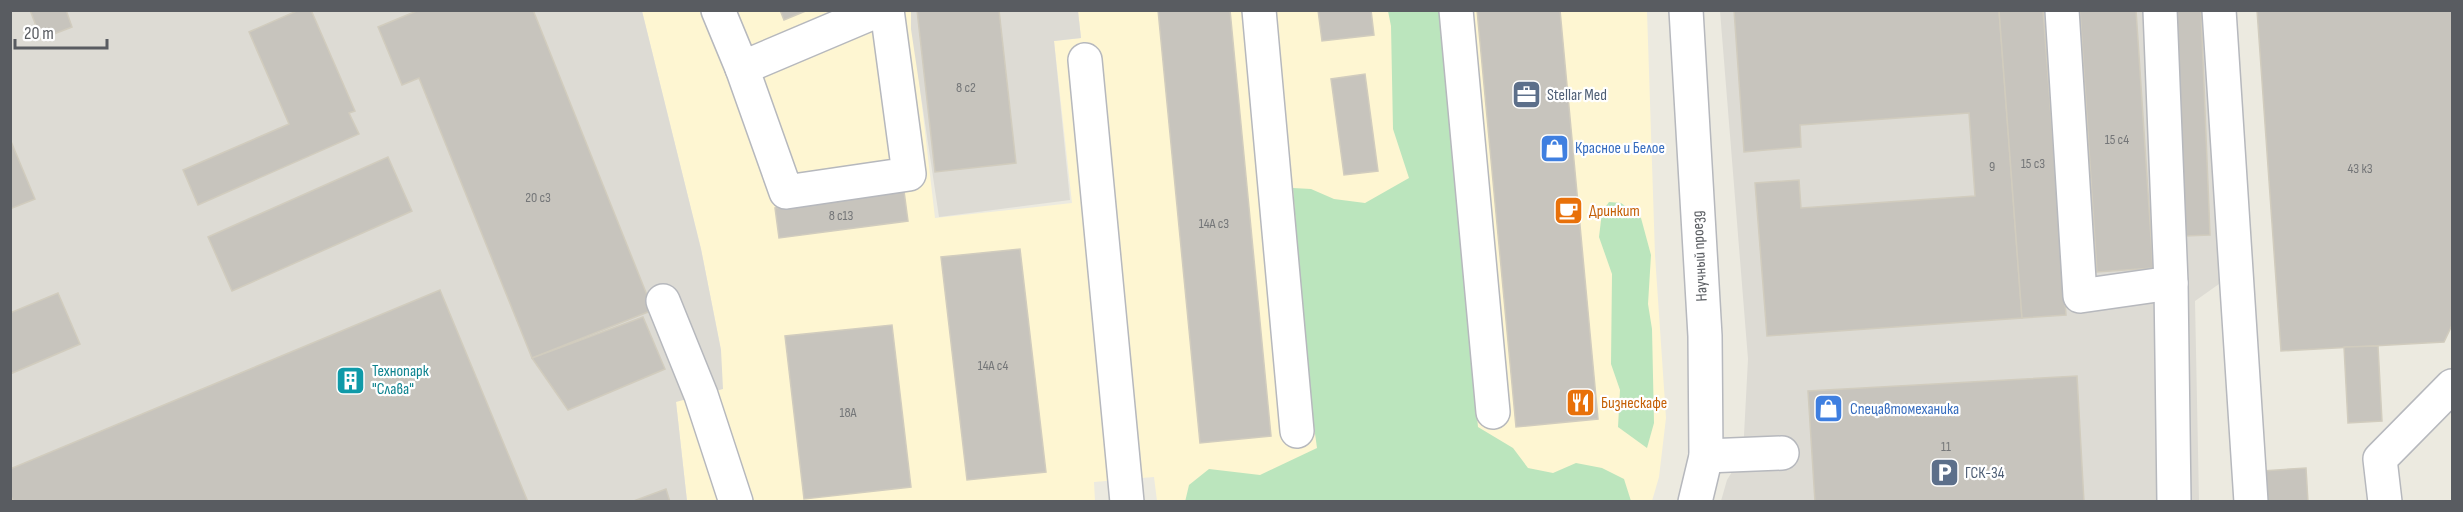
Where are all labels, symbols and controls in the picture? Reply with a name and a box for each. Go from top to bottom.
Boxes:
scale bar [15,12,106,50]
text: 20 m [24,23,54,44]
house number: 8 с2 [956,79,976,96]
office icon: Stellar Med [1510,79,1542,111]
place label: Stellar Med [1547,86,1607,105]
house number: 15 с4 [2105,131,2129,148]
shop icon: Красное и Белое [1538,132,1570,164]
place label: Красное и Белое [1575,139,1665,158]
house number: 15 с3 [2021,155,2045,172]
house number: 9 [1989,158,1995,175]
house number: 43 к3 [2347,160,2373,177]
house number: 20 с3 [525,189,551,206]
cafe icon: Дринкит [1552,195,1584,227]
place label: Дринкит [1589,202,1640,221]
house number: 8 с13 [829,207,853,224]
street label: Научный проезд [1688,210,1712,302]
house number: 14А с3 [1199,215,1229,232]
house number: 14А с4 [978,357,1008,374]
place label: Технопарк "Слава" [372,362,430,399]
building icon: Технопарк "Слава" [335,364,367,396]
restaurant icon: Бизнескафе [1564,387,1596,419]
shop icon: Спецавтомеханика [1813,393,1845,425]
place label: Бизнескафе [1601,394,1667,413]
place label: Спецавтомеханика [1850,400,1959,419]
house number: 18А [839,404,858,421]
house number: 11 [1941,438,1951,455]
parking icon: ГСК-34 [1928,457,1960,489]
place label: ГСК-34 [1965,464,2005,483]

